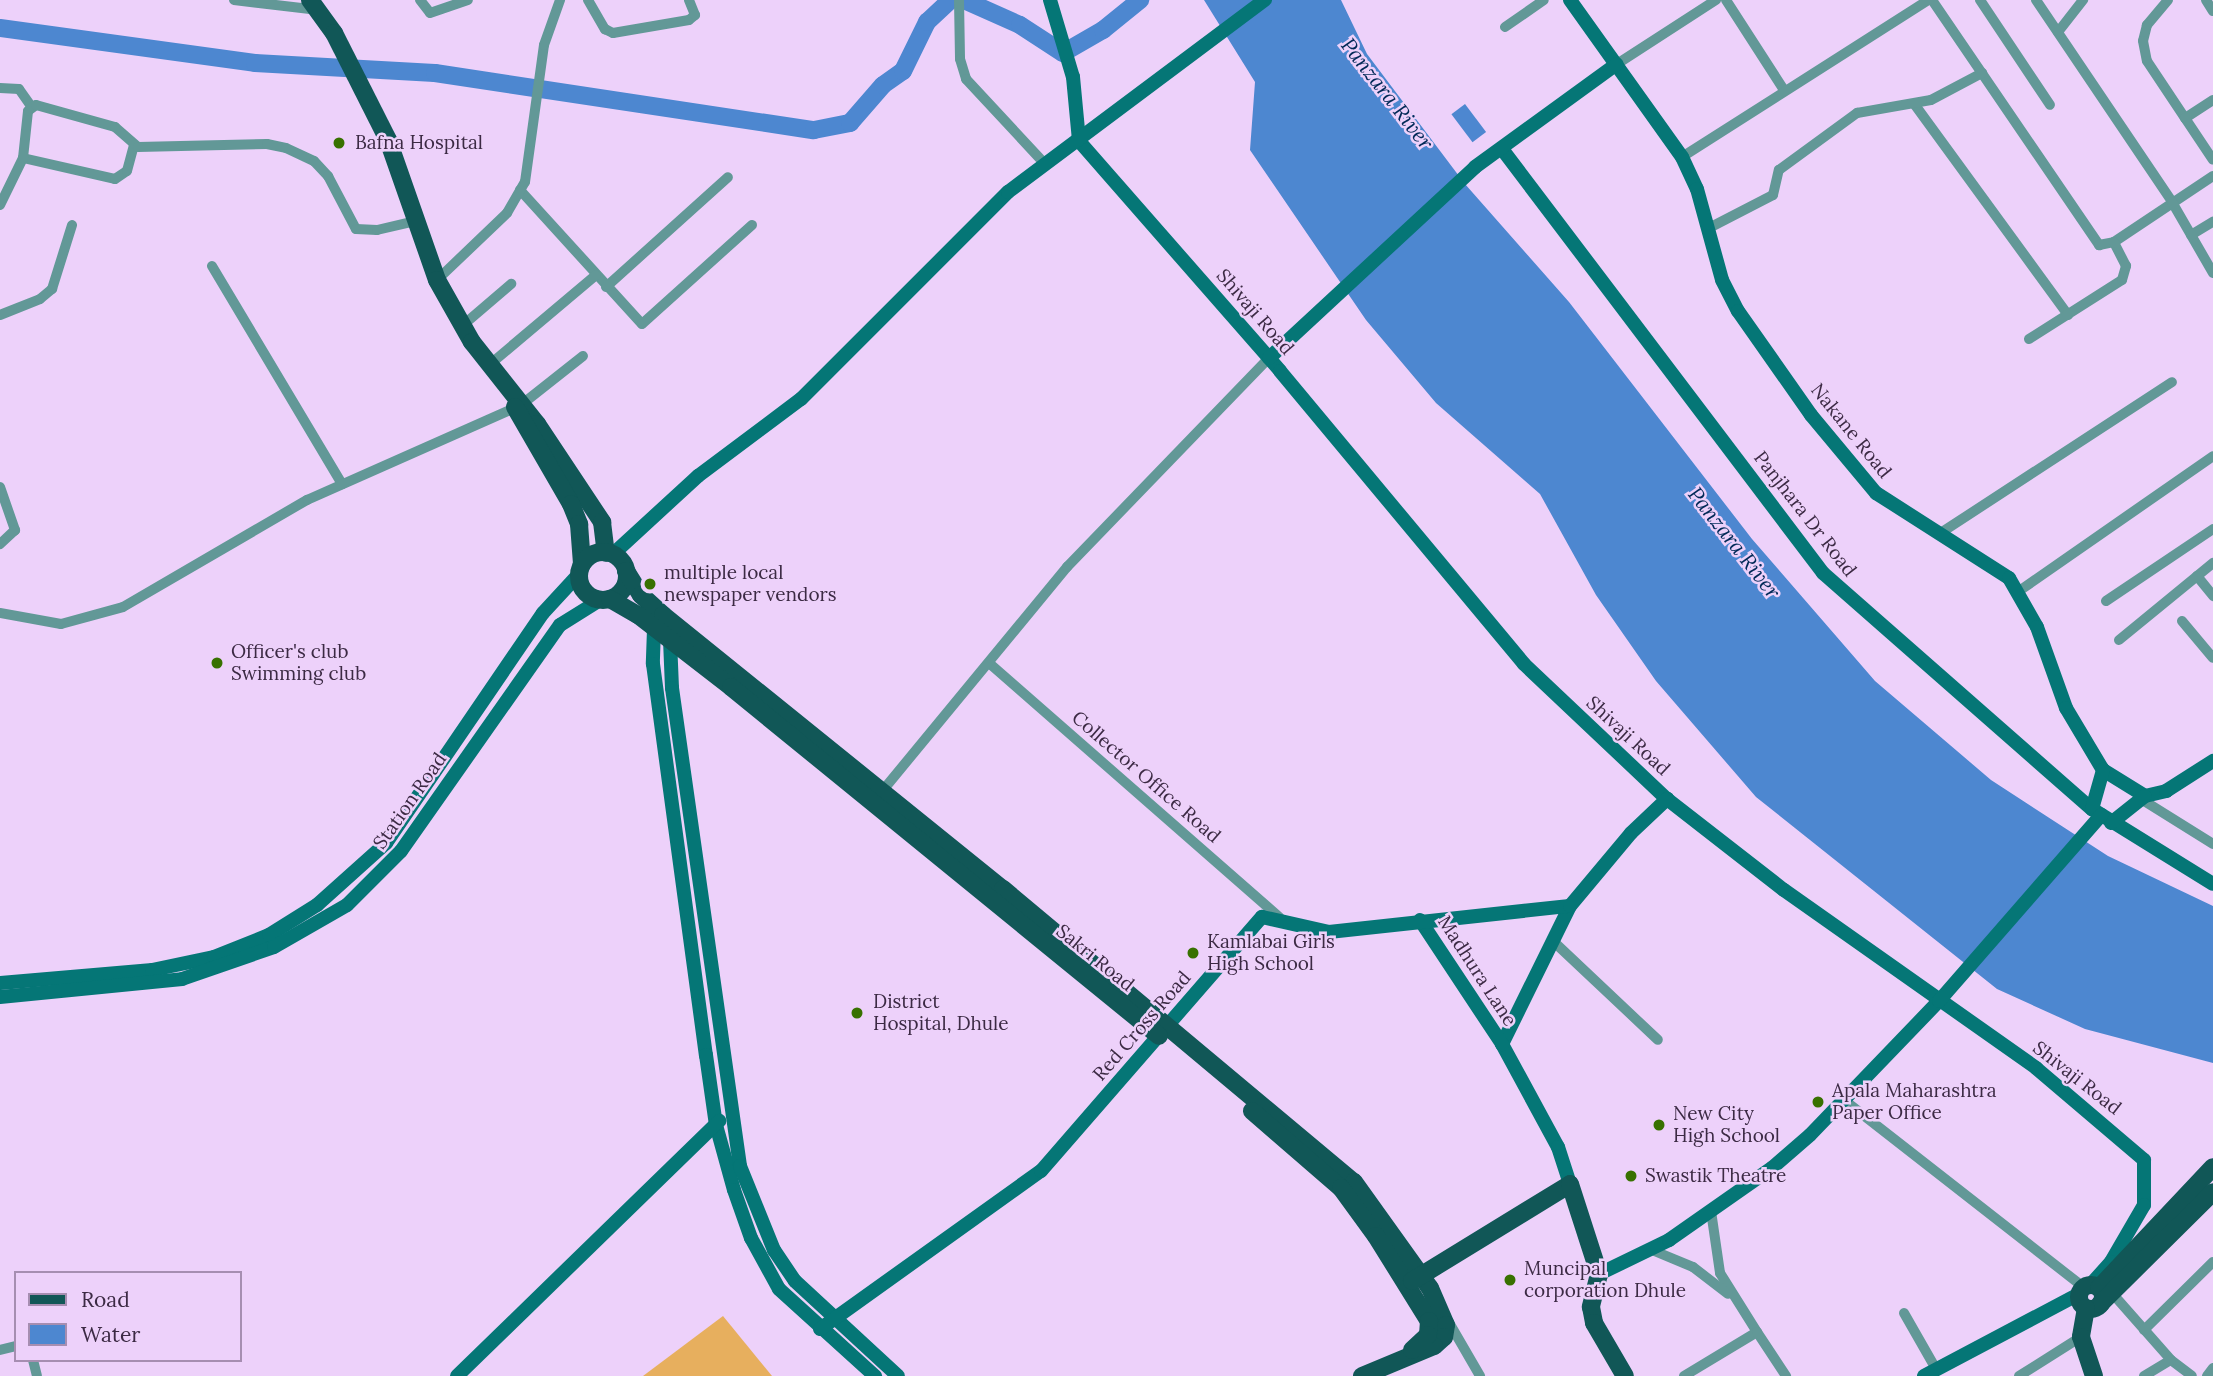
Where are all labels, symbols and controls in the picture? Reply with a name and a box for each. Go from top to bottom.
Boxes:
water label: Panzara River [1336,33,1438,155]
place label: Bafna Hospital [355,132,483,154]
marker: Bafna Hospital [329,133,349,153]
street label: Shivaji Road [1212,264,1298,360]
street label: Nakane Road [1806,379,1896,483]
street label: Panjhara Dr Road [1749,447,1861,581]
water label: Panzara River [1683,482,1785,604]
place label: multiple local newspaper vendors [664,562,837,606]
marker: multiple local newspaper vendors [642,576,658,592]
place label: Officer's club Swimming club [231,641,366,685]
marker: Officer's club Swimming club [209,655,225,671]
street label: Shivaji Road [1581,691,1675,781]
street label: Collector Office Road [1067,706,1225,848]
street label: Station Road [369,749,451,853]
street label: Madhura Lane [1433,911,1521,1031]
street label: Sakri Road [1052,920,1138,996]
place label: Kamlabai Girls High School [1207,931,1335,975]
marker: Kamlabai Girls High School [1185,945,1201,961]
street label: Red Cross Road [1088,967,1196,1085]
place label: District Hospital, Dhule [873,991,1009,1035]
marker: District Hospital, Dhule [847,1003,867,1023]
street label: Shivaji Road [2028,1036,2126,1120]
place label: Apala Maharashtra Paper Office [1832,1080,1997,1124]
marker: Apala Maharashtra Paper Office [1810,1094,1826,1110]
place label: New City High School [1673,1103,1780,1147]
marker: New City High School [1651,1117,1667,1133]
place label: Swastik Theatre [1645,1165,1786,1187]
marker: Swastik Theatre [1623,1168,1639,1184]
place label: Muncipal corporation Dhule [1524,1258,1686,1302]
legend [14,1271,242,1362]
marker: Muncipal corporation Dhule [1502,1272,1518,1288]
text: Road [81,1286,130,1313]
text: Water [81,1321,140,1348]

